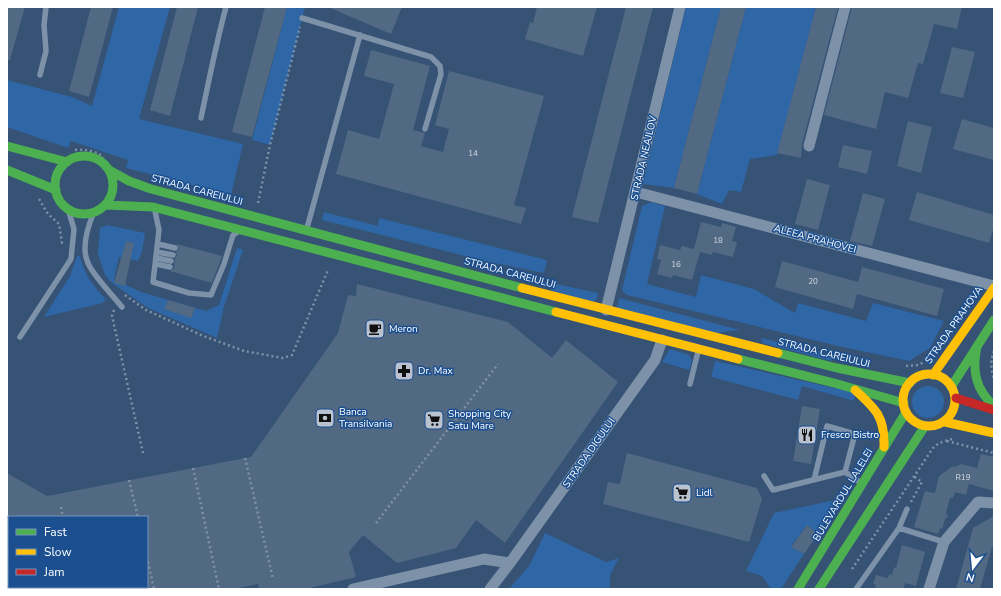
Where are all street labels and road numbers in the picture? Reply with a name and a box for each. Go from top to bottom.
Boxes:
street label: STRADA NEAJLOV [627,114,661,202]
street label: STRADA CAREIULUI [150,171,244,209]
street label: ALEEA PRAHOVEI [772,221,858,257]
street label: STRADA CAREIULUI [463,254,557,292]
street label: STRADA PRAHOVA [922,283,987,367]
street label: STRADA CAREIULUI [777,335,871,371]
street label: STRADA DIGULUI [560,415,618,491]
street label: BULEVARDUL LALELEI [810,446,876,544]

